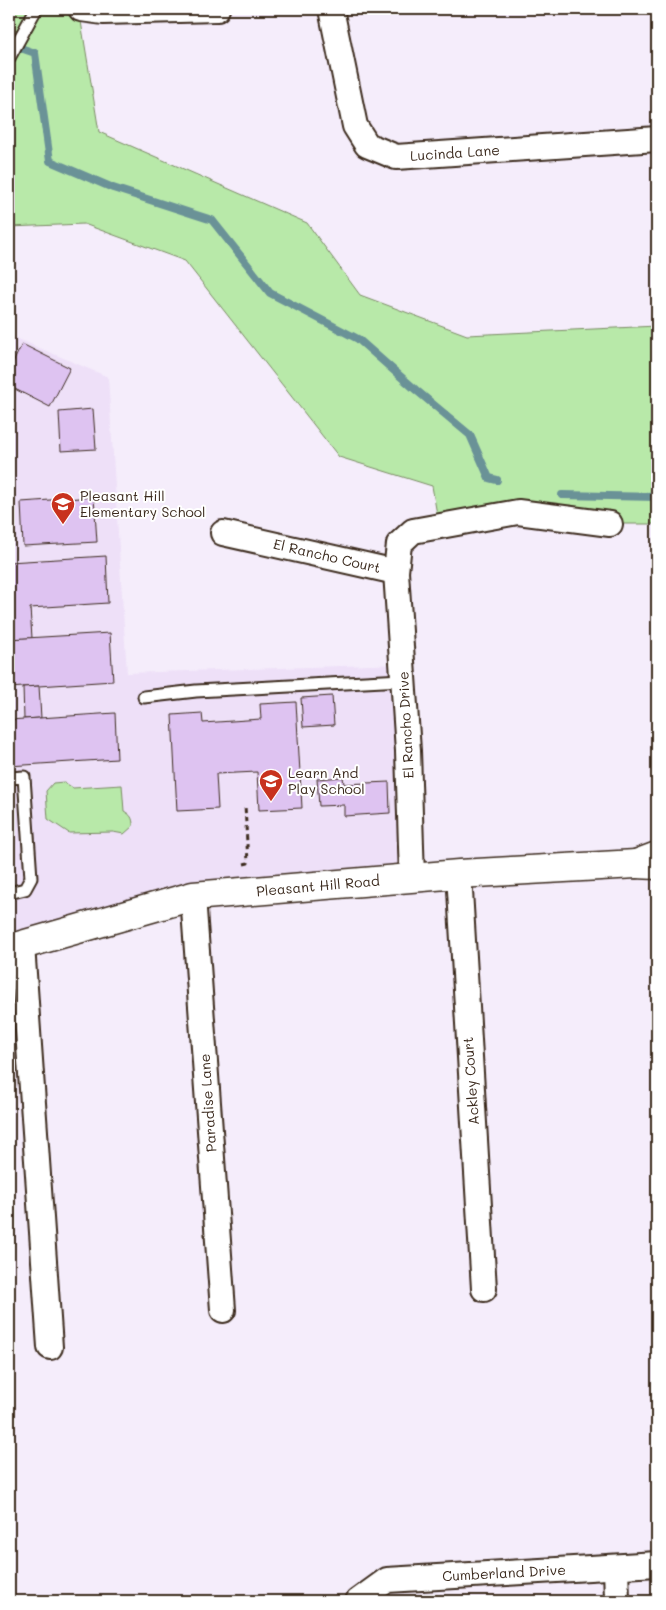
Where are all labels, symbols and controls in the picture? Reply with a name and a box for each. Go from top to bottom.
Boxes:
street label: Lucinda Lane [409,140,500,165]
place label: Pleasant Hill Elementary School [80,486,206,521]
school or university icon: Pleasant Hill Elementary School [50,491,76,525]
street label: El Rancho Court [272,534,383,577]
street label: El Rancho Drive [393,671,418,779]
place label: Learn And Play School [288,763,365,798]
school or university icon: Learn And Play School [258,768,284,802]
street label: Pleasant Hill Road [255,871,381,900]
street label: Ackley Court [458,1036,483,1126]
street label: Paradise Lane [195,1053,220,1153]
street label: Cumberland Drive [442,1560,566,1585]

